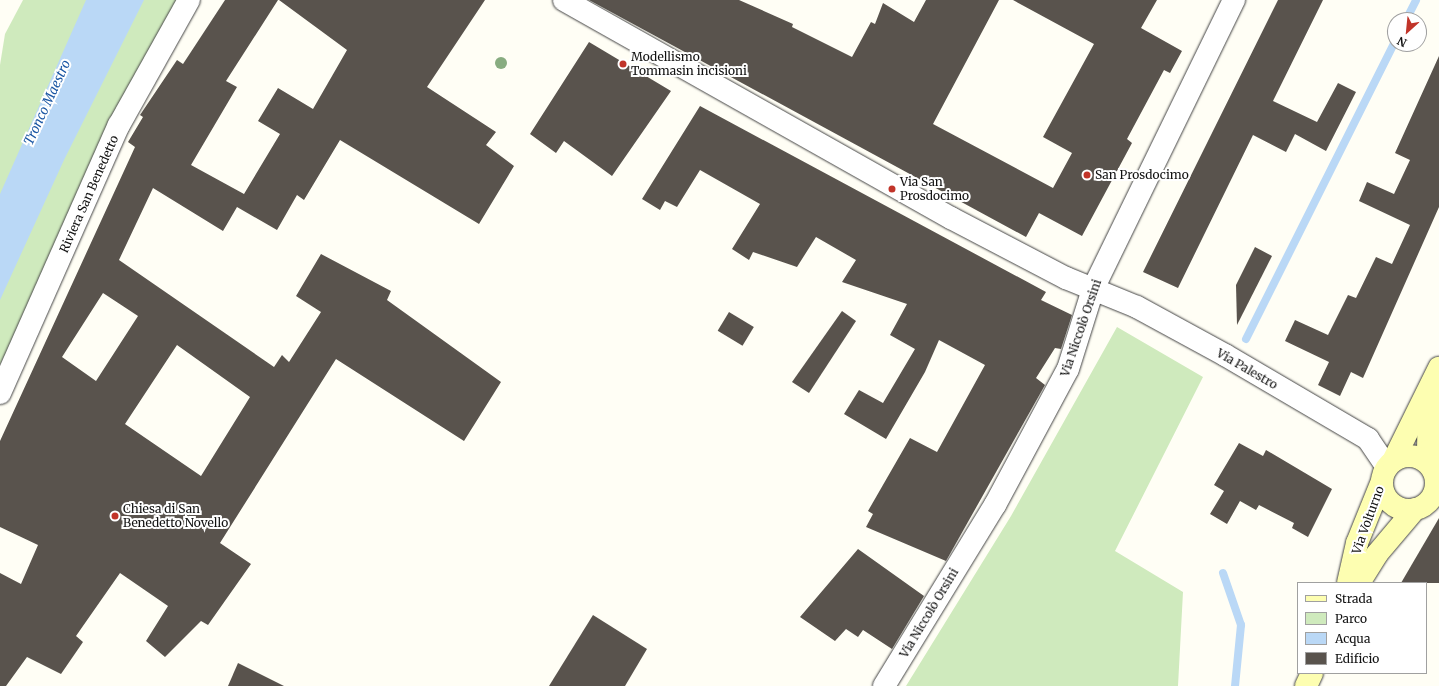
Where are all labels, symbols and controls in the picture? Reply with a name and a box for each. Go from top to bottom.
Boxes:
north arrow [1387,12,1427,52]
text: N [1395,34,1409,50]
place label: Modellismo Tommasin incisioni [631,50,747,78]
water label: Tronco Maestro [21,58,75,148]
marker: Modellismo Tommasin incisioni [618,59,628,69]
street label: Riviera San Benedetto [57,133,121,255]
place label: San Prosdocimo [1095,168,1189,182]
marker: San Prosdocimo [1082,170,1092,180]
place label: Via San Prosdocimo [900,175,969,203]
marker: Via San Prosdocimo [887,184,897,194]
street label: Via Niccolò Orsini [1058,278,1104,378]
street label: Via Palestro [1214,346,1280,392]
street label: Via Volturno [1349,484,1387,556]
place label: Chiesa di San Benedetto Novello [123,502,228,530]
marker: Chiesa di San Benedetto Novello [110,511,120,521]
street label: Via Niccolò Orsini [897,566,961,660]
legend [1297,582,1427,674]
text: Strada [1335,591,1372,606]
text: Parco [1335,611,1367,626]
text: Acqua [1335,631,1370,646]
text: Edificio [1335,651,1379,666]

